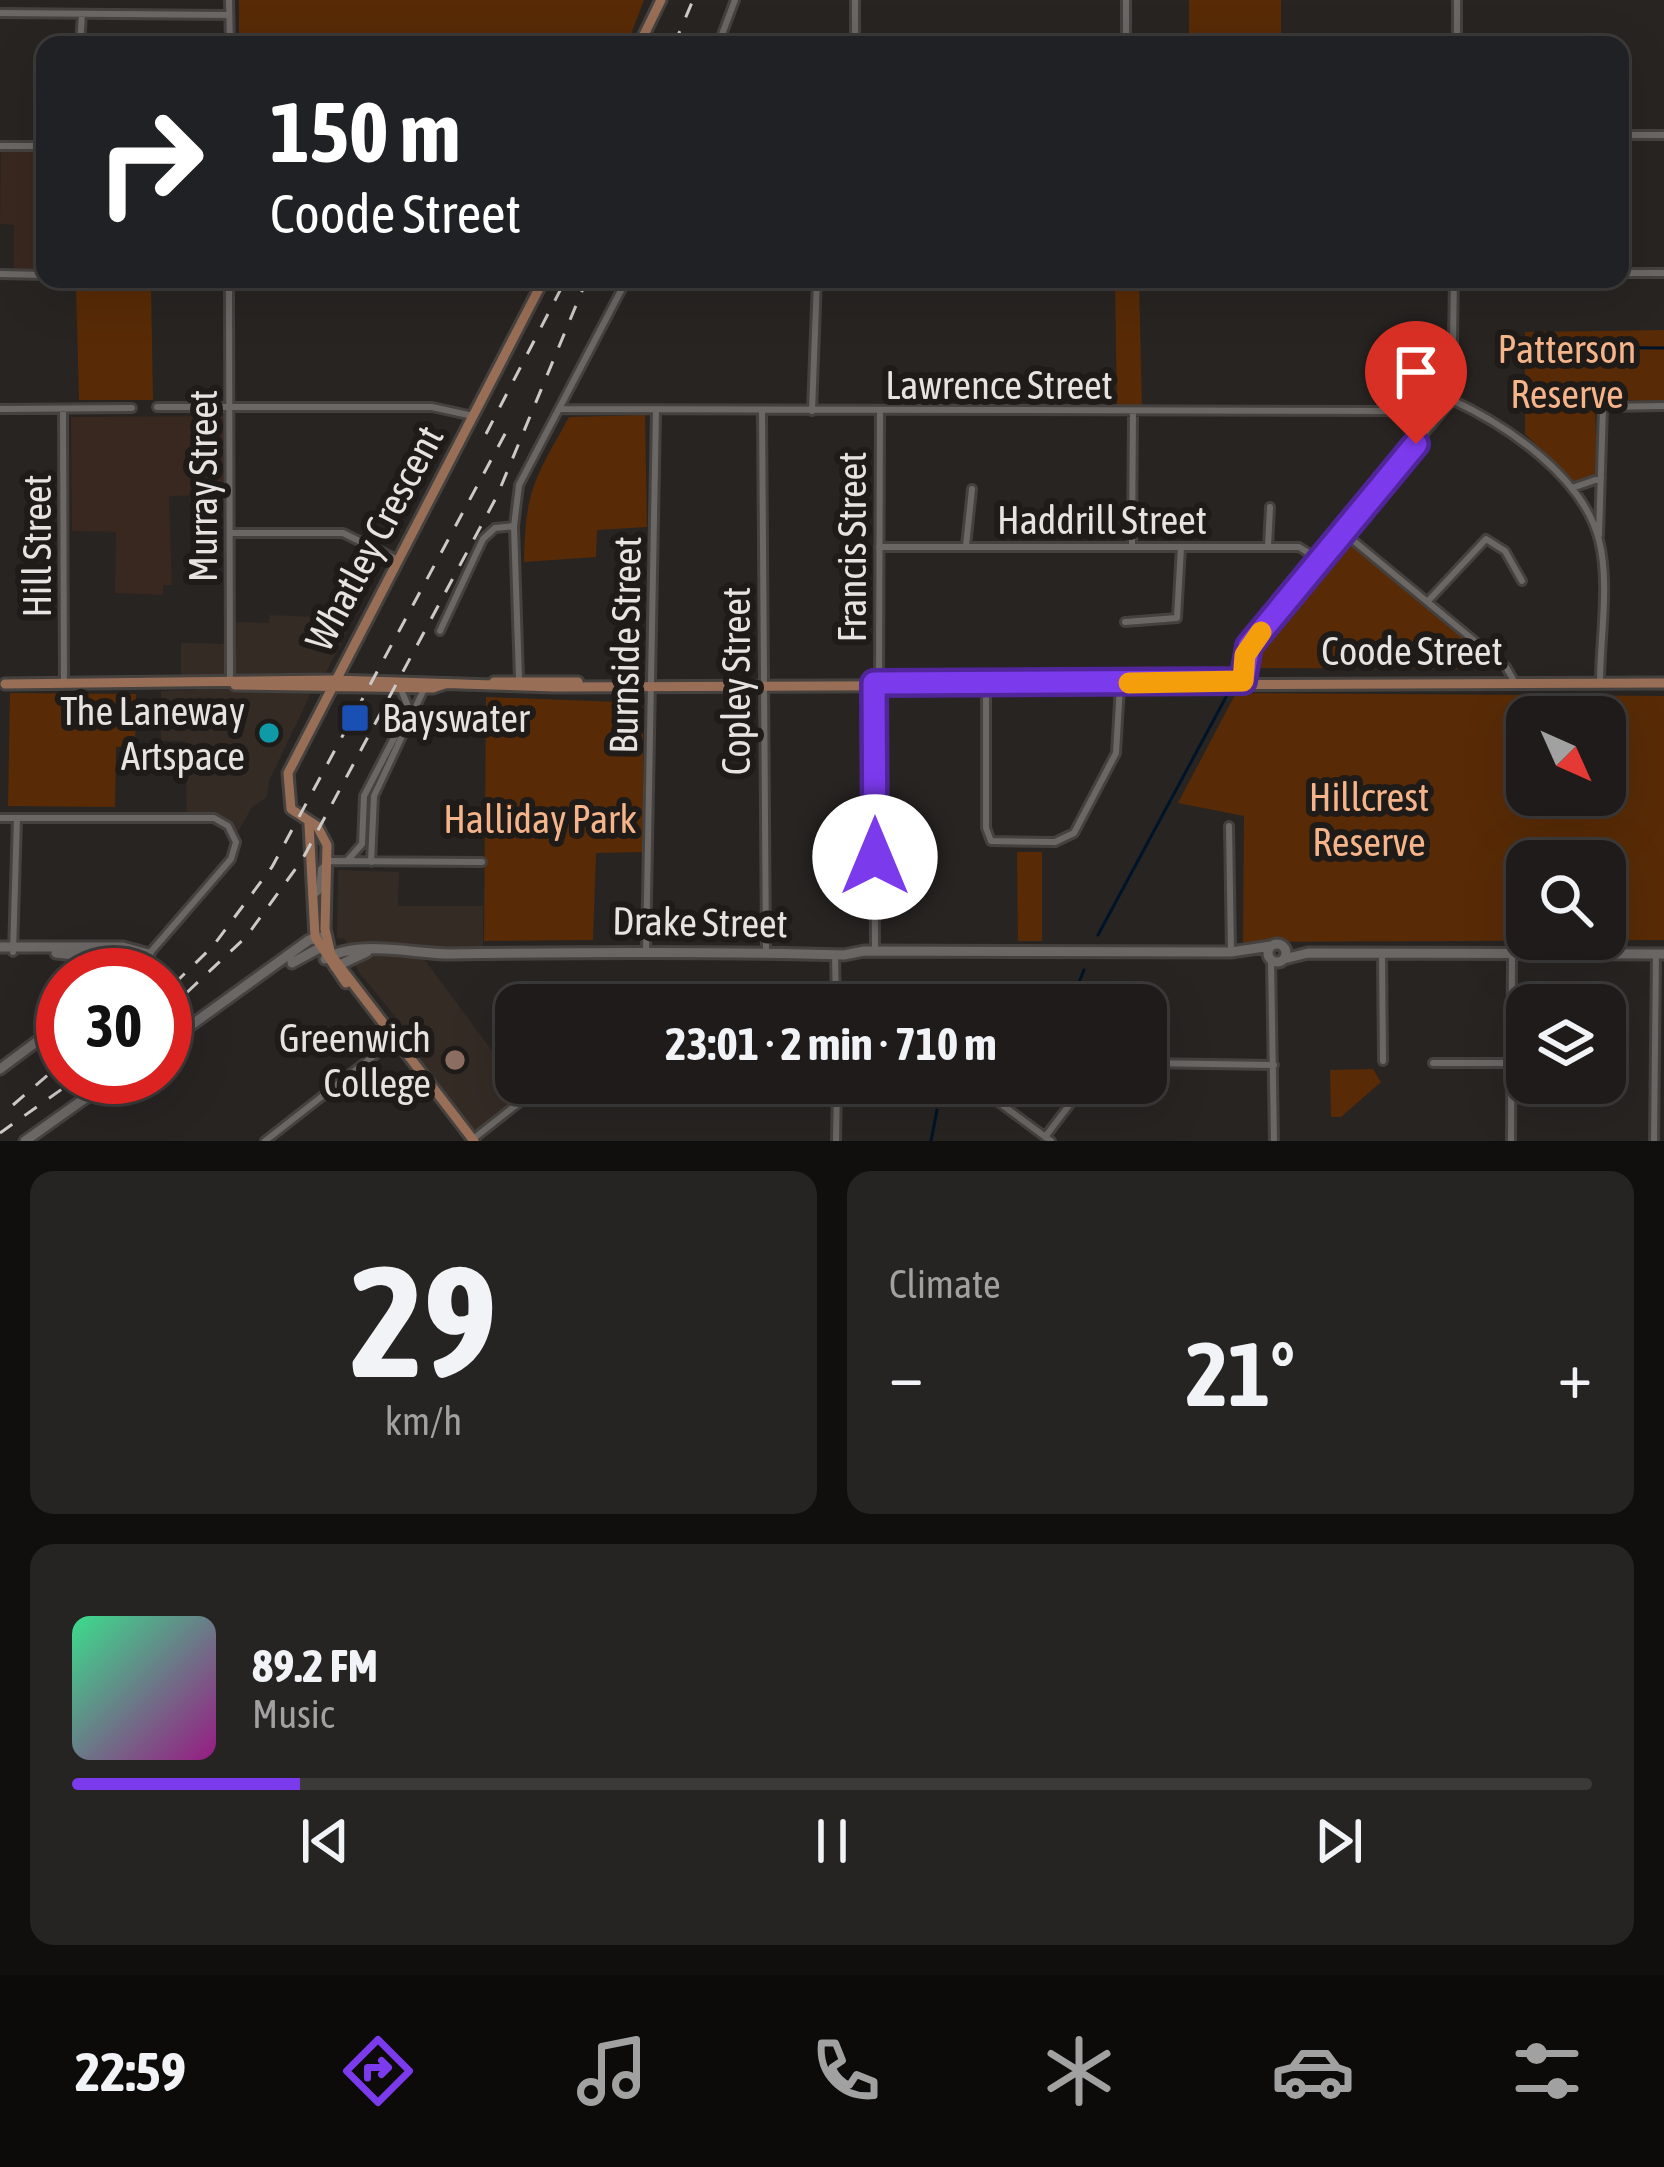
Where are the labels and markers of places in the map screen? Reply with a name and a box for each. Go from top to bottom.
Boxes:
pin [1365,321,1467,444]
place label: The Laneway Artspace [60,689,245,778]
place label: Bayswater [382,696,530,740]
marker: Bayswater [339,702,371,734]
marker: The Laneway Artspace [256,720,282,746]
place label: Greenwich College [279,1016,431,1105]
marker: Greenwich College [442,1047,468,1073]

